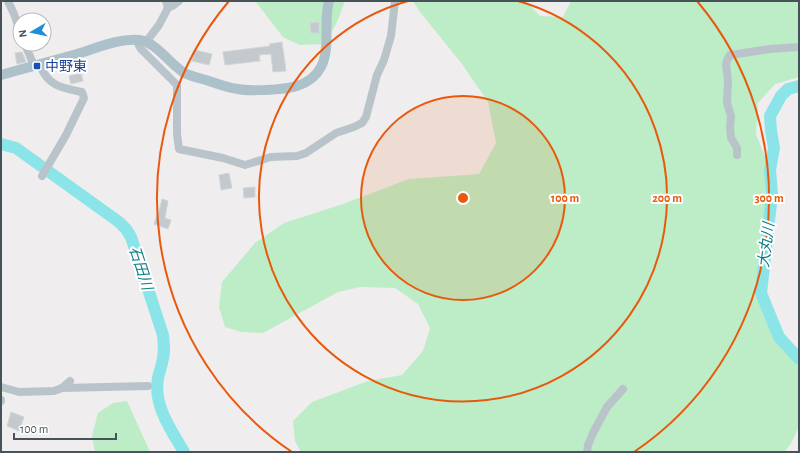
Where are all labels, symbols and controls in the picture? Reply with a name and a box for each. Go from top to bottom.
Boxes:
north arrow [12,12,52,52]
text: N [17,29,29,38]
place label: 中野東 [45,59,87,74]
marker: 中野東 [32,61,42,71]
centre of rings [456,191,470,205]
text: 100 m [551,192,579,204]
text: 200 m [652,192,682,204]
text: 300 m [754,192,784,204]
water label: 大丸川 [755,220,777,268]
water label: 石田川 [126,244,155,294]
scale bar [14,415,116,441]
text: 100 m [20,423,48,435]

